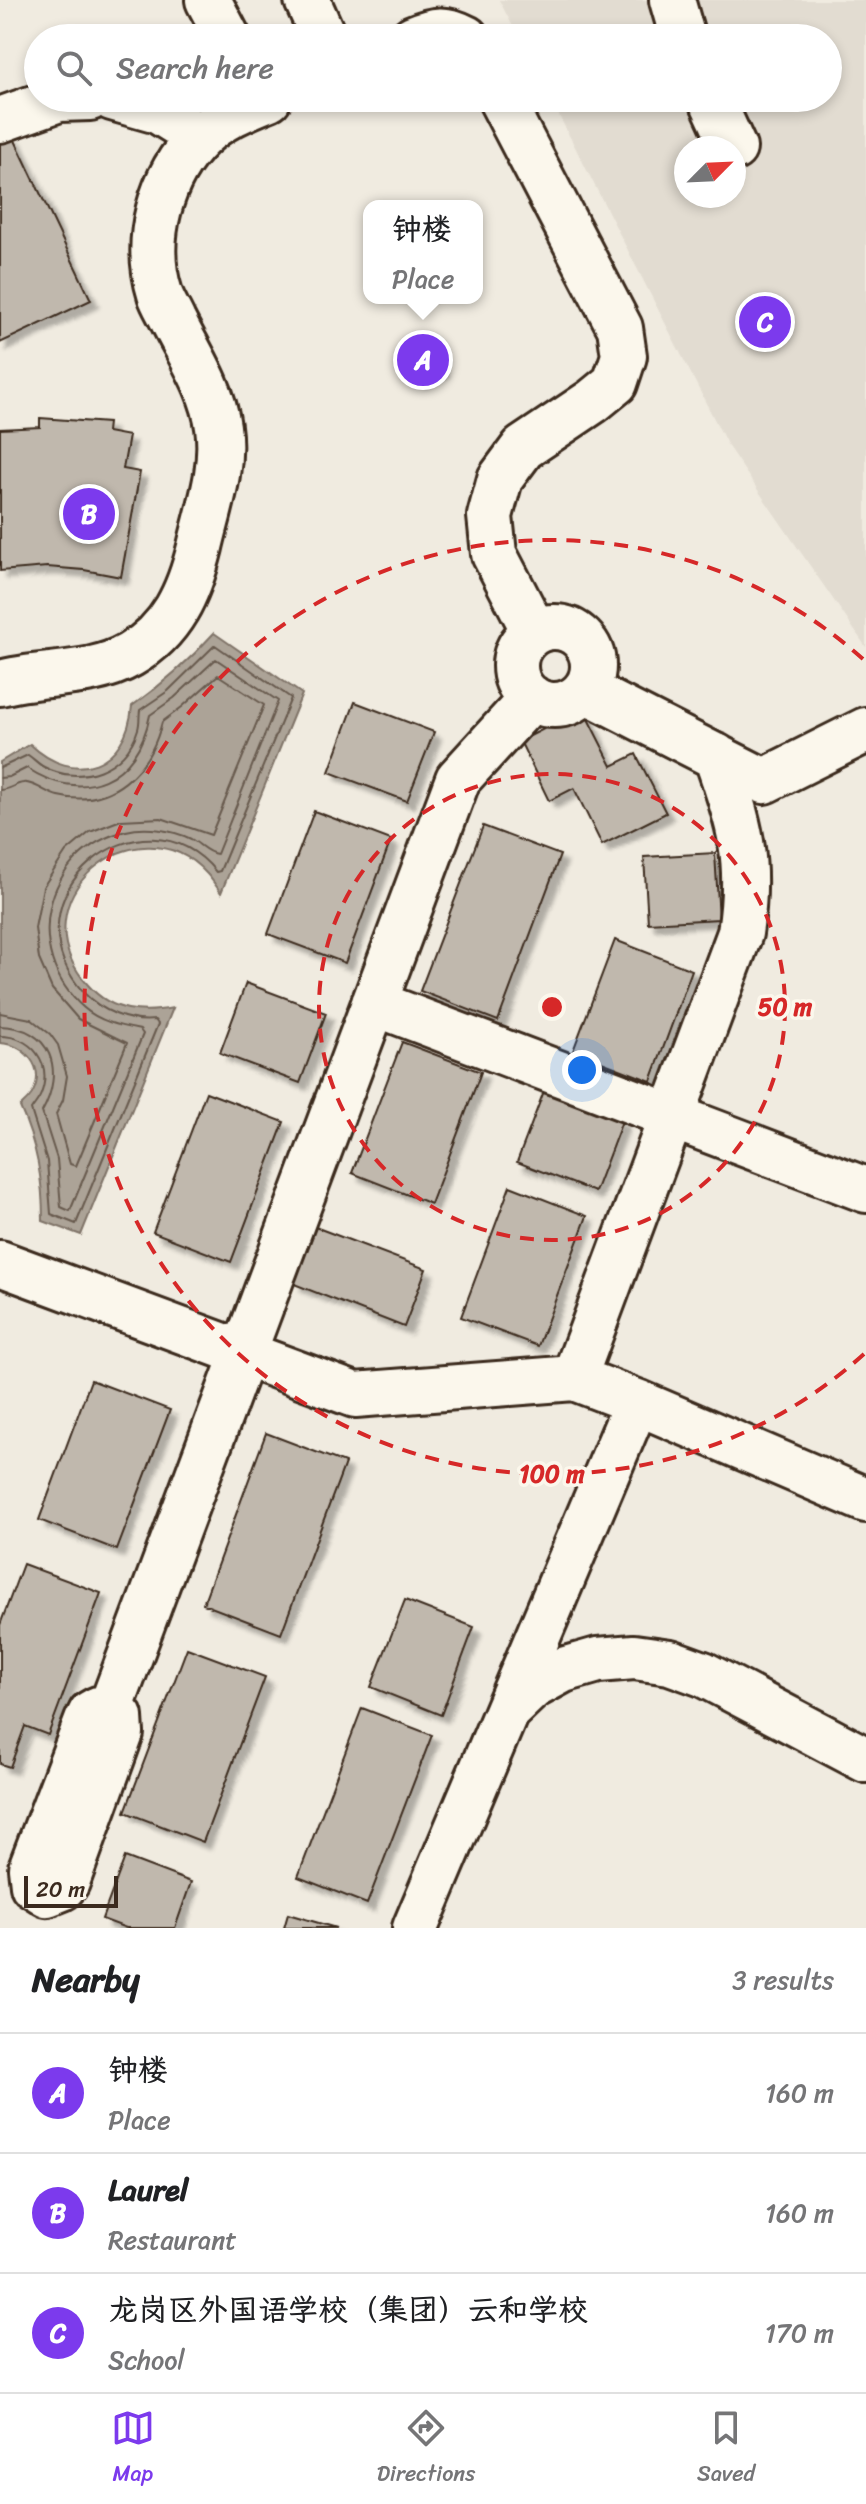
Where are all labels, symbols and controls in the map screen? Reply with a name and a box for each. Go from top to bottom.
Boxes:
search box [24,24,842,112]
text: Search here [116,41,274,95]
icon: search [52,46,96,90]
north arrow [674,136,746,208]
popup [363,200,483,304]
text: 钟楼 [392,202,452,256]
text: Place [392,256,454,302]
pin: C [739,292,791,352]
pin: A [397,330,449,390]
pin: B [63,484,115,544]
text: 50 m [758,986,813,1028]
centre of rings [538,993,566,1021]
your location [562,1050,602,1090]
text: 100 m [519,1453,585,1495]
text: 20 m [36,1870,85,1909]
scale bar [24,1872,118,1908]
text: Nearby [32,1950,140,2010]
text: 3 results [732,1957,834,2003]
text: 钟楼 [108,2043,168,2097]
text: A [49,2070,67,2116]
text: 160 m [765,2070,834,2116]
text: Place [108,2097,171,2143]
text: Laurel [108,2163,188,2217]
text: B [50,2190,66,2236]
text: 160 m [765,2190,834,2236]
text: Restaurant [108,2217,237,2263]
text: 龙岗区外国语学校（集团）云和学校 [108,2283,588,2337]
text: C [50,2310,66,2356]
text: 170 m [765,2310,834,2356]
text: School [108,2337,185,2383]
tab: Map [111,2406,155,2493]
tab: Directions [377,2406,475,2493]
tab: Saved [697,2406,755,2493]

